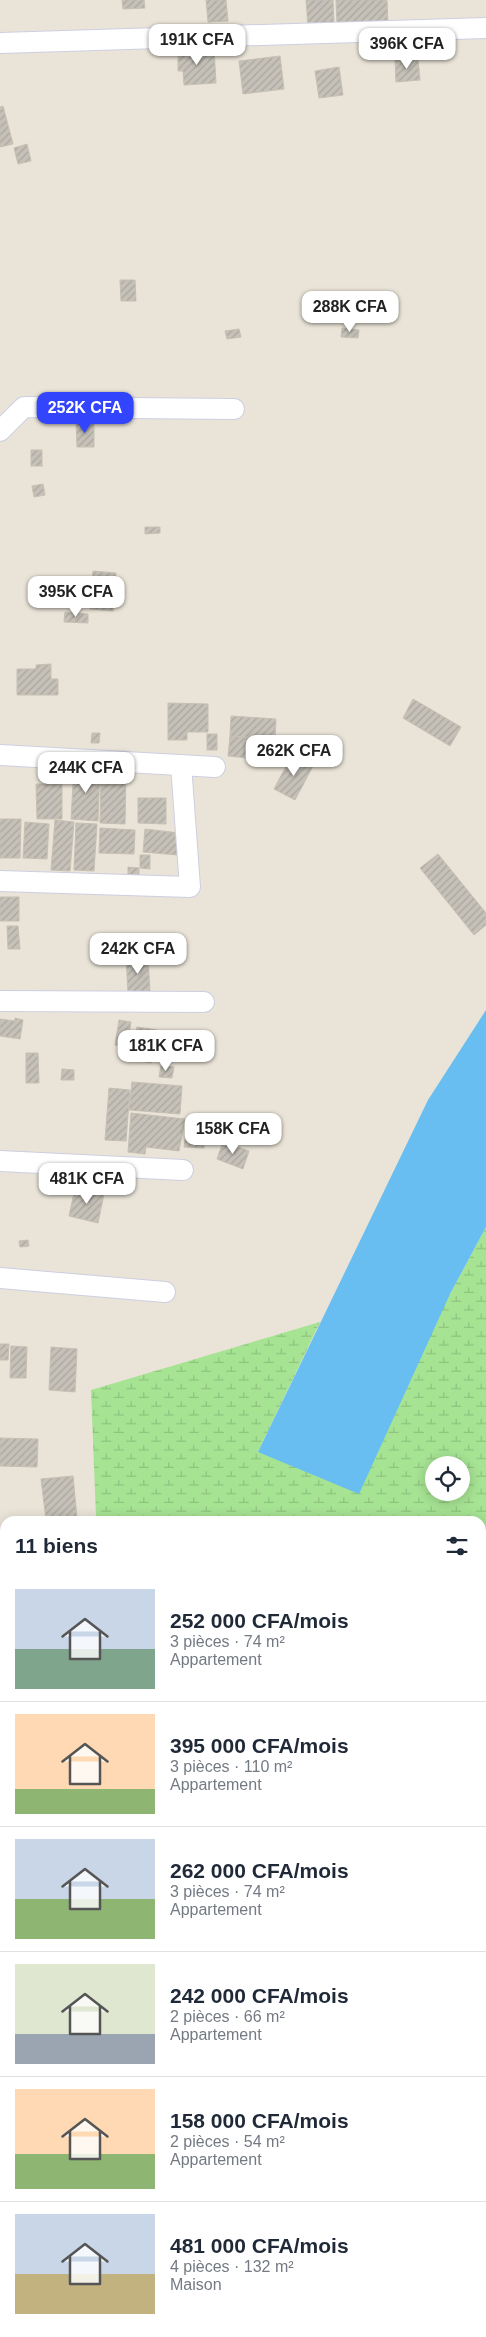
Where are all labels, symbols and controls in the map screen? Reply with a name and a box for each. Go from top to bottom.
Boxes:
pin: 191K CFA [145,23,249,66]
pin: 396K CFA [355,28,459,70]
text: 191K CFA [160,31,234,48]
text: 396K CFA [370,35,444,52]
pin: 288K CFA [298,290,402,333]
text: 288K CFA [313,298,387,315]
pin: 252K CFA [33,392,137,434]
text: 252K CFA [48,399,122,416]
pin: 395K CFA [24,576,128,618]
text: 395K CFA [39,583,113,600]
pin: 262K CFA [242,734,346,777]
text: 262K CFA [257,742,331,759]
pin: 244K CFA [34,752,138,794]
text: 244K CFA [49,759,123,776]
pin: 242K CFA [86,932,190,975]
text: 242K CFA [101,940,175,957]
pin: 181K CFA [114,1030,218,1072]
text: 181K CFA [129,1037,203,1054]
pin: 158K CFA [181,1112,285,1155]
text: 158K CFA [196,1120,270,1137]
pin: 481K CFA [35,1162,139,1205]
text: 481K CFA [50,1170,124,1187]
map controls [425,1456,470,1501]
button: locate [425,1456,470,1501]
icon: filters [443,1532,471,1560]
text: 11 biens [15,1534,98,1557]
icon: home [55,1609,115,1669]
text: 252 000 CFA/mois [170,1609,349,1632]
text: 3 pièces · 74 m² [170,1633,285,1650]
text: Appartement [170,1651,262,1668]
icon: home [55,1734,115,1794]
text: 395 000 CFA/mois [170,1734,349,1757]
text: 3 pièces · 110 m² [170,1758,292,1775]
text: Appartement [170,1776,262,1793]
icon: home [55,1859,115,1919]
text: 262 000 CFA/mois [170,1859,349,1882]
text: 3 pièces · 74 m² [170,1883,285,1900]
text: Appartement [170,1901,262,1918]
icon: home [55,1984,115,2044]
text: 242 000 CFA/mois [170,1984,349,2007]
text: 2 pièces · 66 m² [170,2008,285,2025]
text: Appartement [170,2026,262,2043]
icon: home [55,2109,115,2169]
text: 158 000 CFA/mois [170,2109,349,2132]
text: 2 pièces · 54 m² [170,2133,285,2150]
text: Appartement [170,2151,262,2168]
icon: home [55,2234,115,2294]
text: 481 000 CFA/mois [170,2234,349,2257]
text: 4 pièces · 132 m² [170,2258,294,2275]
text: Maison [170,2276,222,2293]

